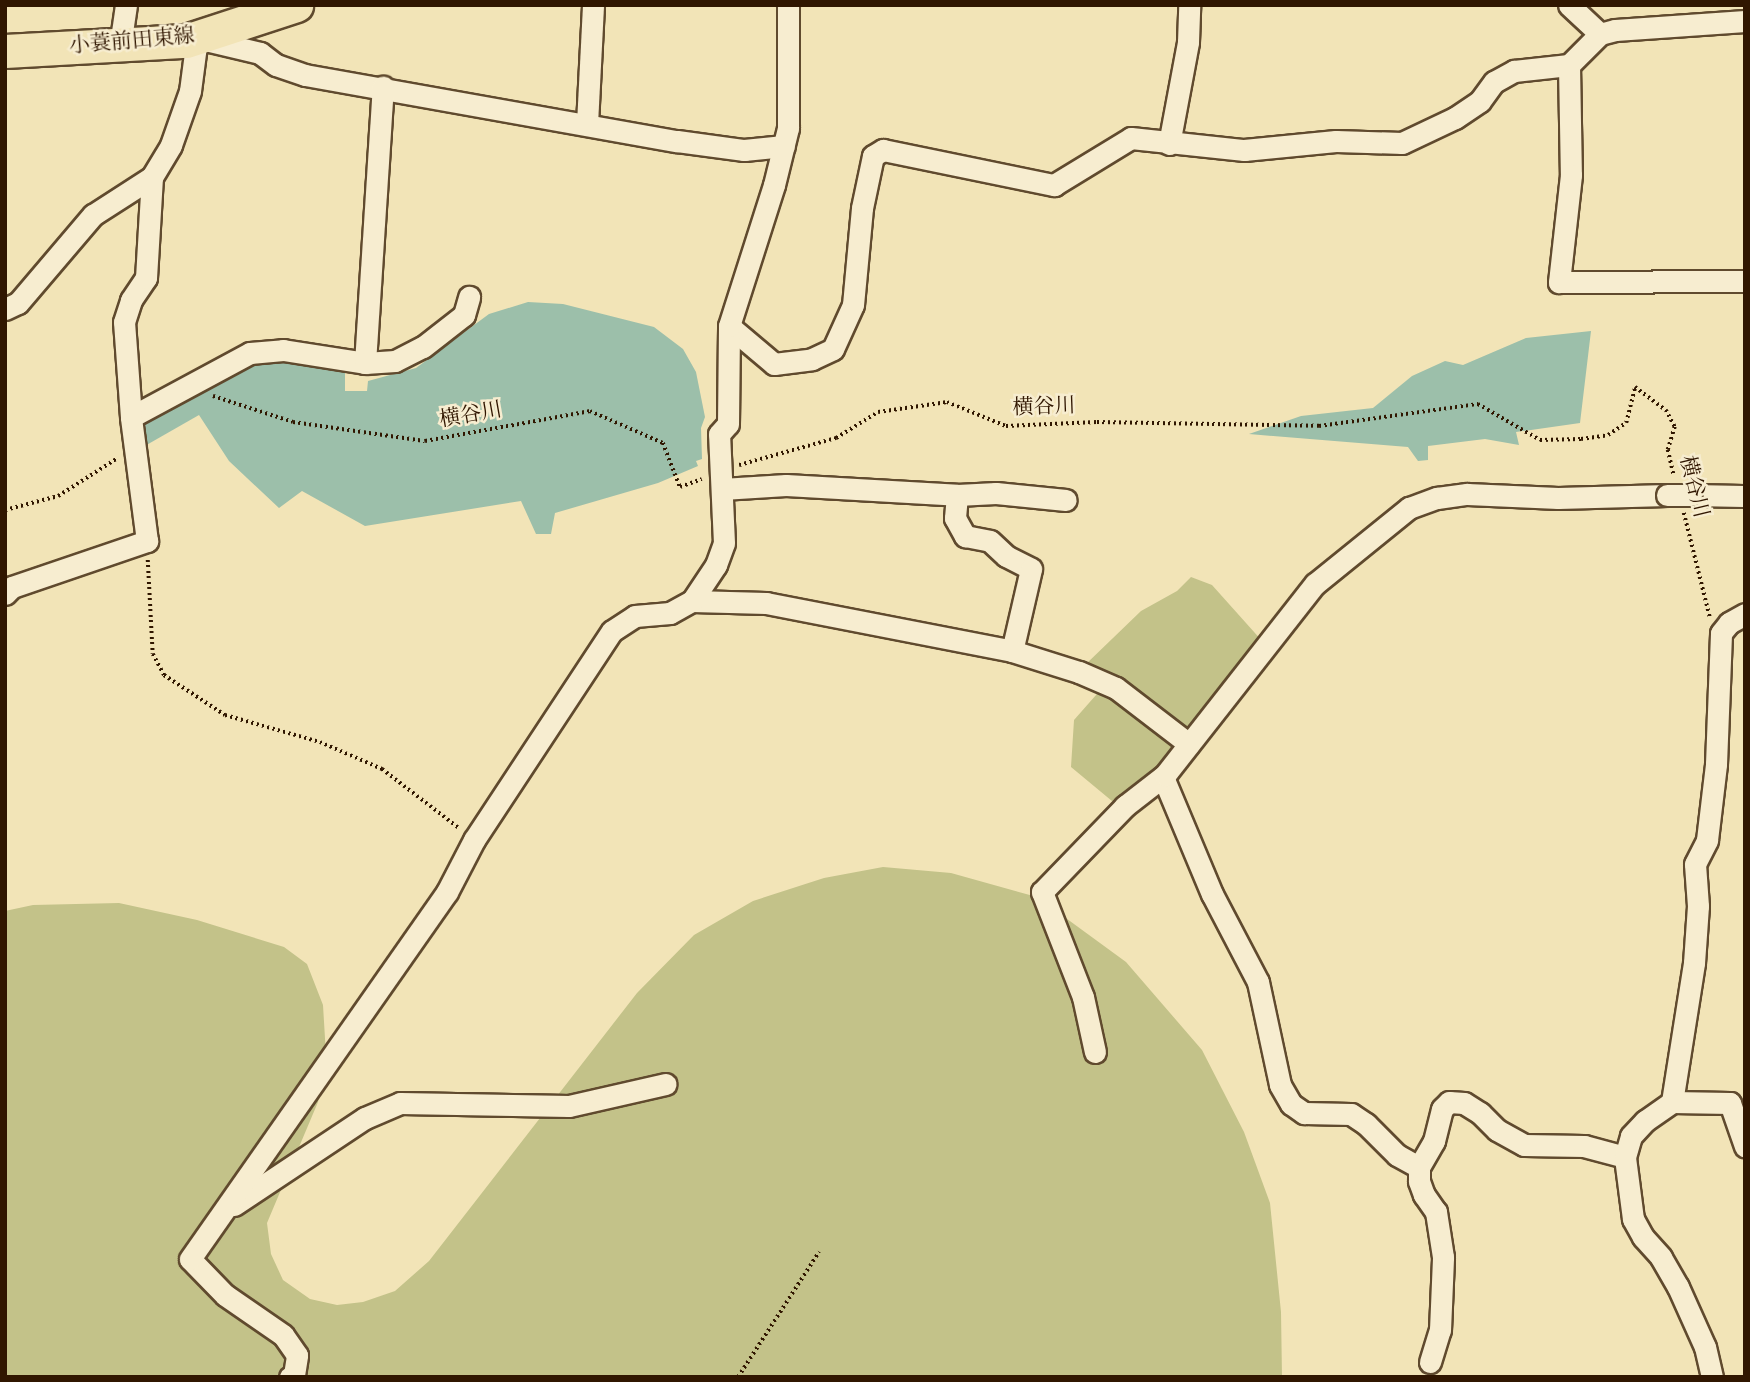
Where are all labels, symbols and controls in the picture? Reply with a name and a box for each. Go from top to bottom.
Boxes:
street label: 小蓑前田東線 [68,24,196,60]
street label: 横谷川 [1012,394,1076,422]
street label: 横谷川 [438,398,504,434]
street label: 横谷川 [1673,453,1713,521]

